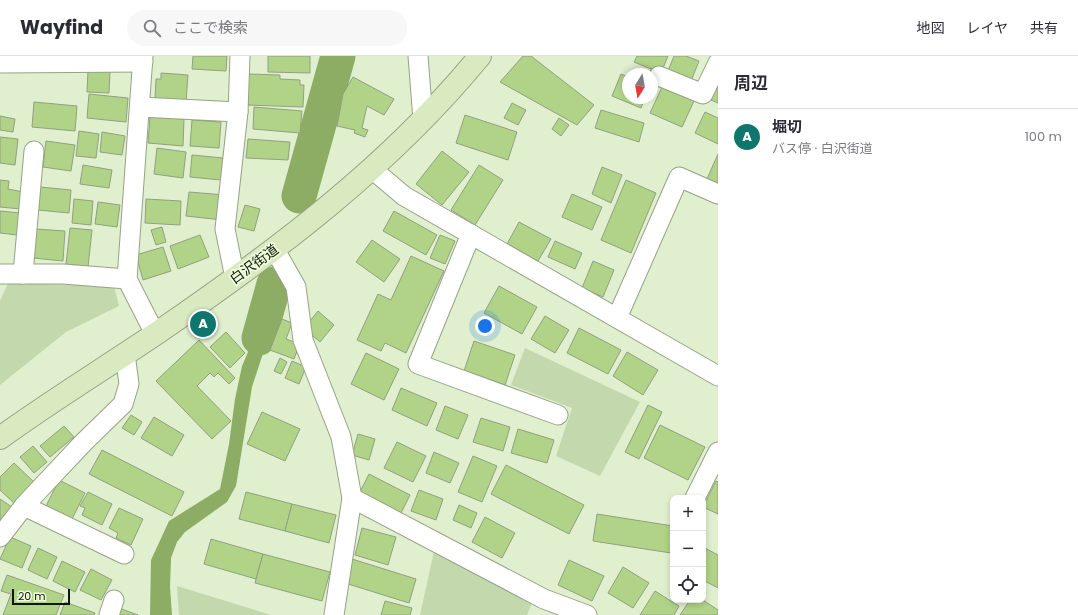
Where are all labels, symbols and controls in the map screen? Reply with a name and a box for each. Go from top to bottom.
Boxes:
search box [127,10,407,46]
text: Wayfind [20,14,103,41]
icon: search [141,17,163,39]
text: ここで検索 [173,17,248,38]
text: 地図 [916,18,944,38]
text: レイヤ [966,18,1008,38]
text: 共有 [1030,18,1058,38]
north arrow [622,68,658,104]
text: 周辺 [734,71,768,95]
text: 堀切 [772,116,802,137]
text: A [742,127,752,146]
text: 100 m [1025,127,1062,146]
text: バス停 · 白沢街道 [772,139,873,158]
street label: 白沢街道 [225,239,283,289]
pin: A [190,309,216,339]
your location [475,316,495,336]
map controls [670,495,706,603]
button: + [670,495,706,531]
button: − [670,531,706,567]
button: locate [670,567,706,603]
scale bar [12,587,70,606]
text: 20 m [18,588,46,604]

